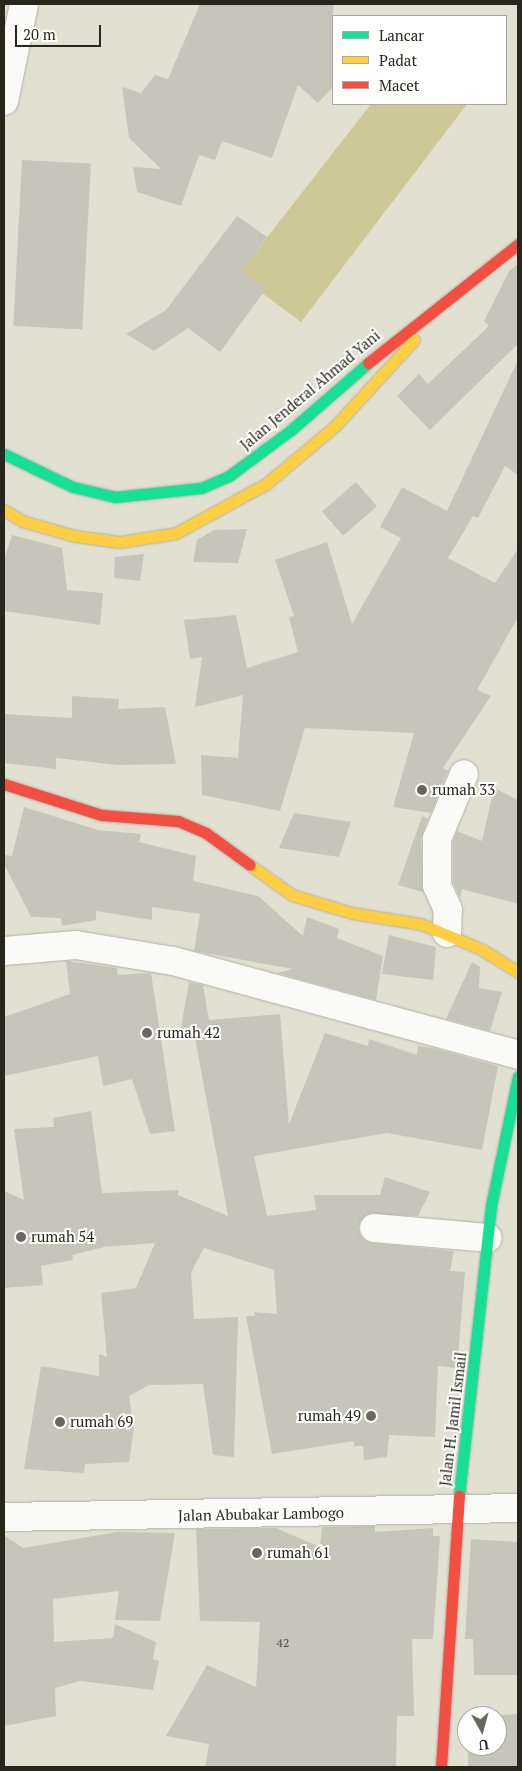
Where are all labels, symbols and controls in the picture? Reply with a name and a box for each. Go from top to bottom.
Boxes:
scale bar [18,15,104,47]
legend [332,15,507,105]
text: 20 m [23,24,56,44]
text: Lancar [379,25,424,45]
text: Padat [379,50,417,70]
text: Macet [379,75,419,95]
street label: Jalan Jenderal Ahmad Yani [236,326,384,454]
place label: rumah 33 [432,781,495,799]
marker: rumah 33 [416,784,428,796]
place label: rumah 42 [157,1024,220,1042]
marker: rumah 42 [141,1027,153,1039]
place label: rumah 54 [31,1228,94,1246]
marker: rumah 54 [15,1231,27,1243]
street label: Jalan H. Jamil Ismail [436,1351,470,1487]
place label: rumah 49 [298,1407,361,1425]
marker: rumah 49 [365,1410,377,1422]
place label: rumah 69 [70,1413,133,1431]
marker: rumah 69 [54,1416,66,1428]
street label: Jalan Abubakar Lambogo [178,1504,344,1524]
place label: rumah 61 [267,1544,330,1562]
marker: rumah 61 [251,1547,263,1559]
house number: 42 [277,1636,289,1650]
north arrow [457,1706,507,1756]
text: U [478,1735,490,1755]

